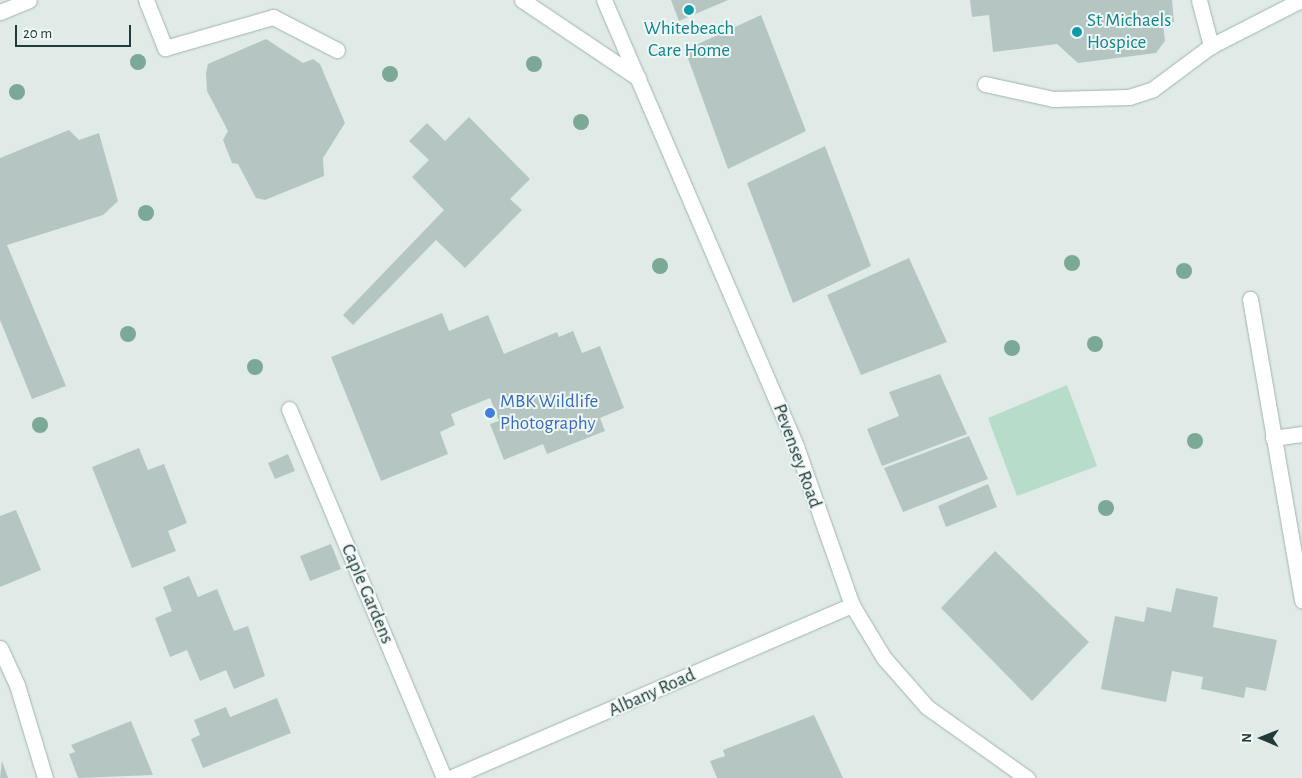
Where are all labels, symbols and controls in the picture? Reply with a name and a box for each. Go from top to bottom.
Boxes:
marker: Whitebeach Care Home [683,4,695,16]
place label: St Michaels Hospice [1087,10,1171,54]
scale bar [18,15,134,47]
place label: Whitebeach Care Home [644,18,734,62]
text: 20 m [23,26,52,41]
marker: St Michaels Hospice [1071,26,1083,38]
place label: MBK Wildlife Photography [500,391,598,435]
street label: Pevensey Road [768,401,826,511]
marker: MBK Wildlife Photography [484,407,496,419]
street label: Caple Gardens [336,541,398,647]
street label: Albany Road [605,664,699,722]
north arrow [1237,713,1287,763]
text: N [1240,733,1254,743]

